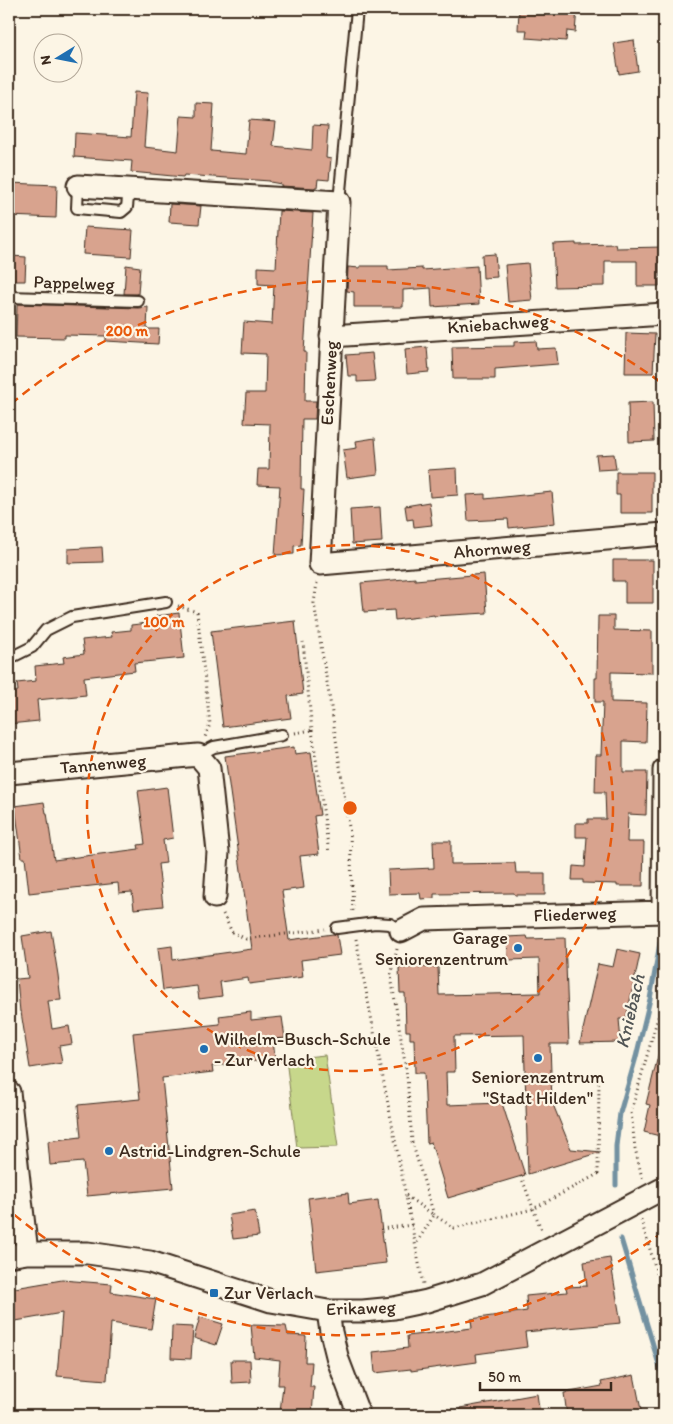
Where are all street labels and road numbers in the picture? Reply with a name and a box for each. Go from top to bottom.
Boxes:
street label: Pappelweg [33,271,116,295]
street label: Kniebachweg [447,309,550,339]
street label: Eschenweg [316,339,342,426]
street label: Ahornweg [453,535,532,563]
street label: Tannenweg [59,749,148,779]
street label: Fliederweg [533,902,618,926]
street label: Erikaweg [326,1296,397,1320]

